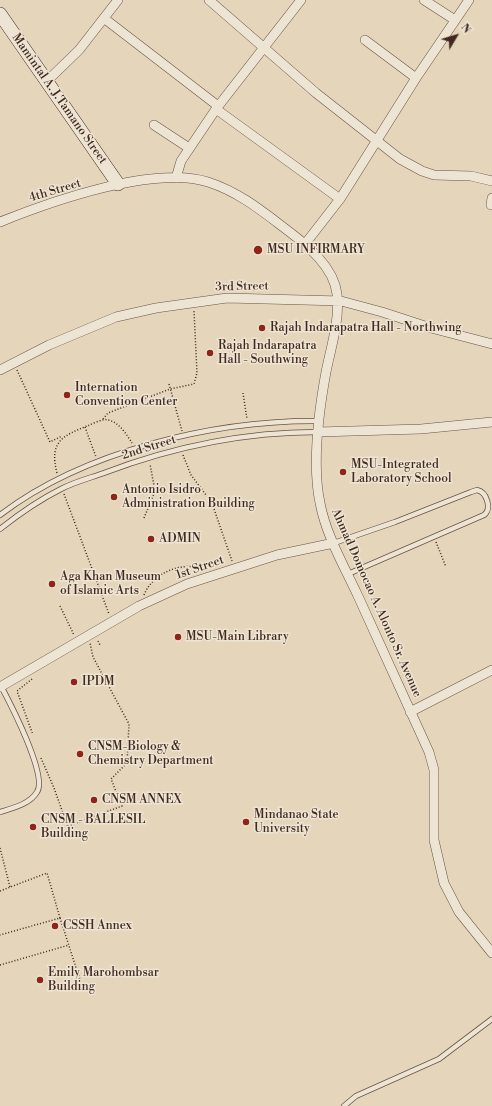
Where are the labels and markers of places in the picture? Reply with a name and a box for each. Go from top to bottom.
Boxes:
place label: MSU INFIRMARY [267,243,365,257]
marker: MSU INFIRMARY [252,244,264,256]
place label: Rajah Indarapatra Hall - Northwing [270,321,462,335]
marker: Rajah Indarapatra Hall - Northwing [257,323,267,333]
place label: Rajah Indarapatra Hall - Southwing [218,339,316,367]
marker: Rajah Indarapatra Hall - Southwing [205,348,215,358]
place label: Internation Convention Center [75,381,177,409]
marker: Internation Convention Center [62,390,72,400]
place label: MSU-Integrated Laboratory School [351,458,452,486]
marker: MSU-Integrated Laboratory School [338,467,348,477]
place label: Antonio Isidro Administration Building [122,483,255,511]
marker: Antonio Isidro Administration Building [109,492,119,502]
place label: ADMIN [159,532,201,546]
marker: ADMIN [146,534,156,544]
place label: Aga Khan Museum of Islamic Arts [60,570,161,598]
marker: Aga Khan Museum of Islamic Arts [47,579,57,589]
place label: MSU-Main Library [186,630,289,644]
marker: MSU-Main Library [173,632,183,642]
place label: IPDM [82,675,115,689]
marker: IPDM [69,677,79,687]
place label: CNSM-Biology & Chemistry Department [88,740,214,768]
marker: CNSM-Biology & Chemistry Department [75,749,85,759]
place label: CNSM ANNEX [102,793,182,807]
marker: CNSM ANNEX [89,795,99,805]
place label: Mindanao State University [254,808,339,836]
place label: CNSM - BALLESIL Building [41,813,145,841]
marker: Mindanao State University [241,817,251,827]
marker: CNSM - BALLESIL Building [28,822,38,832]
place label: CSSH Annex [63,919,132,933]
marker: CSSH Annex [50,921,60,931]
place label: Emily Marohombsar Building [48,966,159,994]
marker: Emily Marohombsar Building [35,975,45,985]

